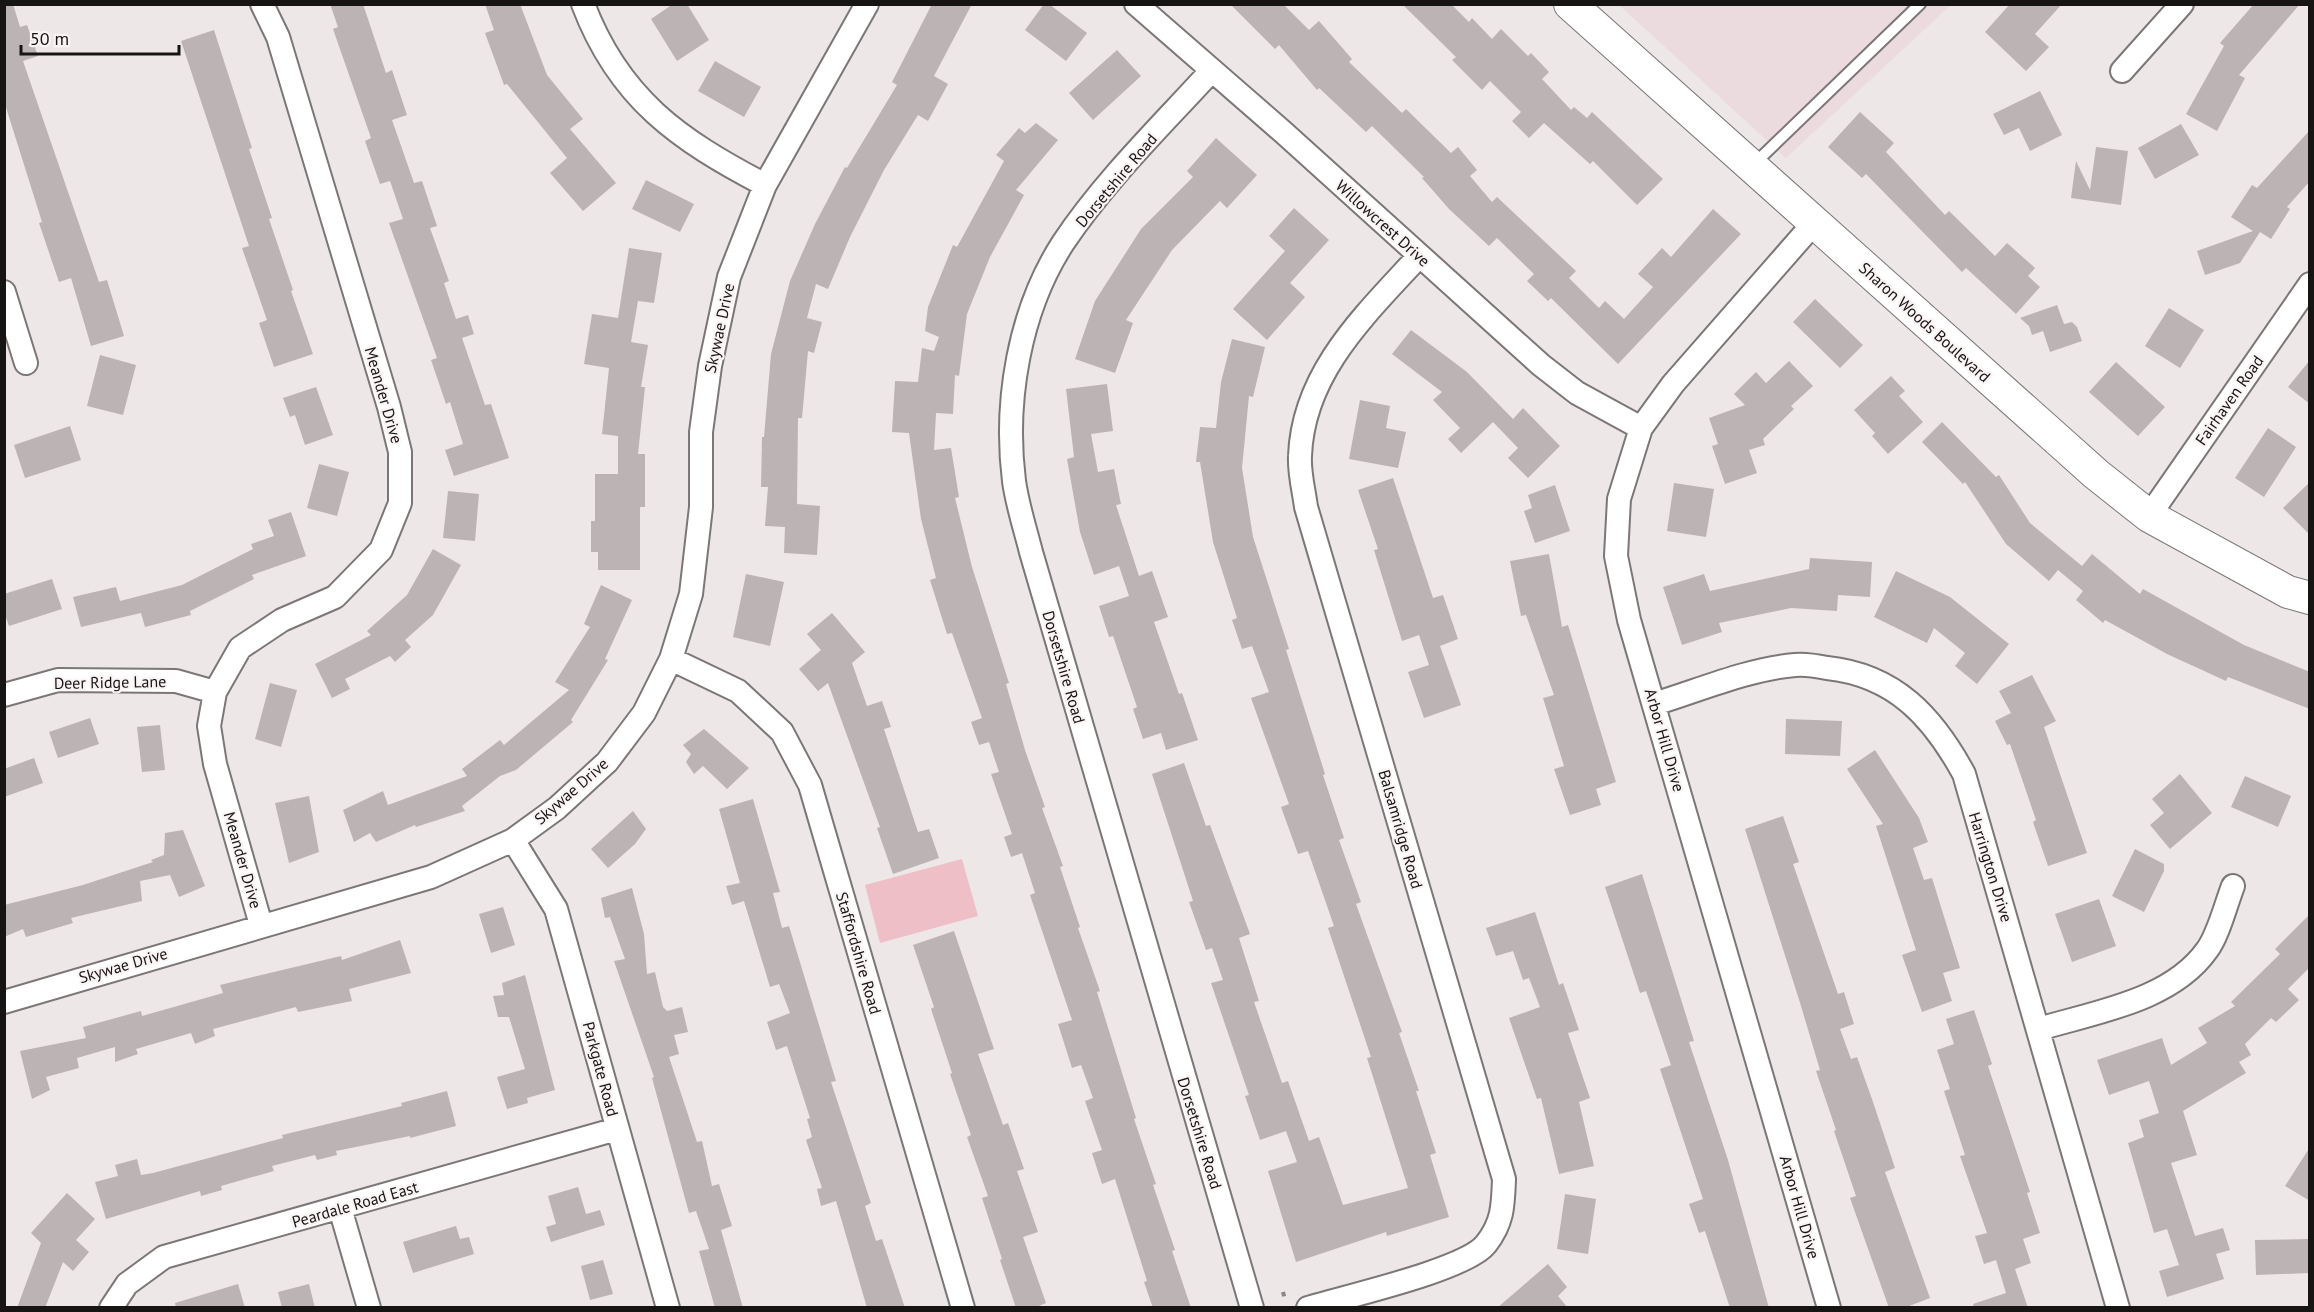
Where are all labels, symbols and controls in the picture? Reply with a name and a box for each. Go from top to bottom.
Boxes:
scale bar [21,18,178,56]
text: 50 m [30,27,69,50]
street label: Dorsetshire Road [1071,129,1161,231]
street label: Willowcrest Drive [1332,175,1434,271]
street label: Sharon Woods Boulevard [1855,258,1995,386]
street label: Skywae Drive [700,281,738,375]
street label: Meander Drive [361,344,407,446]
street label: Fairhaven Road [2191,351,2267,449]
street label: Dorsetshire Road [1038,608,1090,726]
street label: Deer Ridge Lane [54,671,166,693]
street label: Arbor Hill Drive [1641,686,1689,794]
street label: Skywae Drive [530,753,612,829]
street label: Balsamridge Road [1374,767,1428,891]
street label: Meander Drive [220,809,266,911]
street label: Harrington Drive [1965,810,2017,924]
street label: Staffordshire Road [832,890,886,1016]
street label: Skywae Drive [76,943,170,987]
street label: Parkgate Road [579,1019,623,1119]
street label: Dorsetshire Road [1173,1074,1227,1192]
street label: Arbor Hill Drive [1776,1153,1824,1261]
street label: Peardale Road East [290,1176,421,1232]

